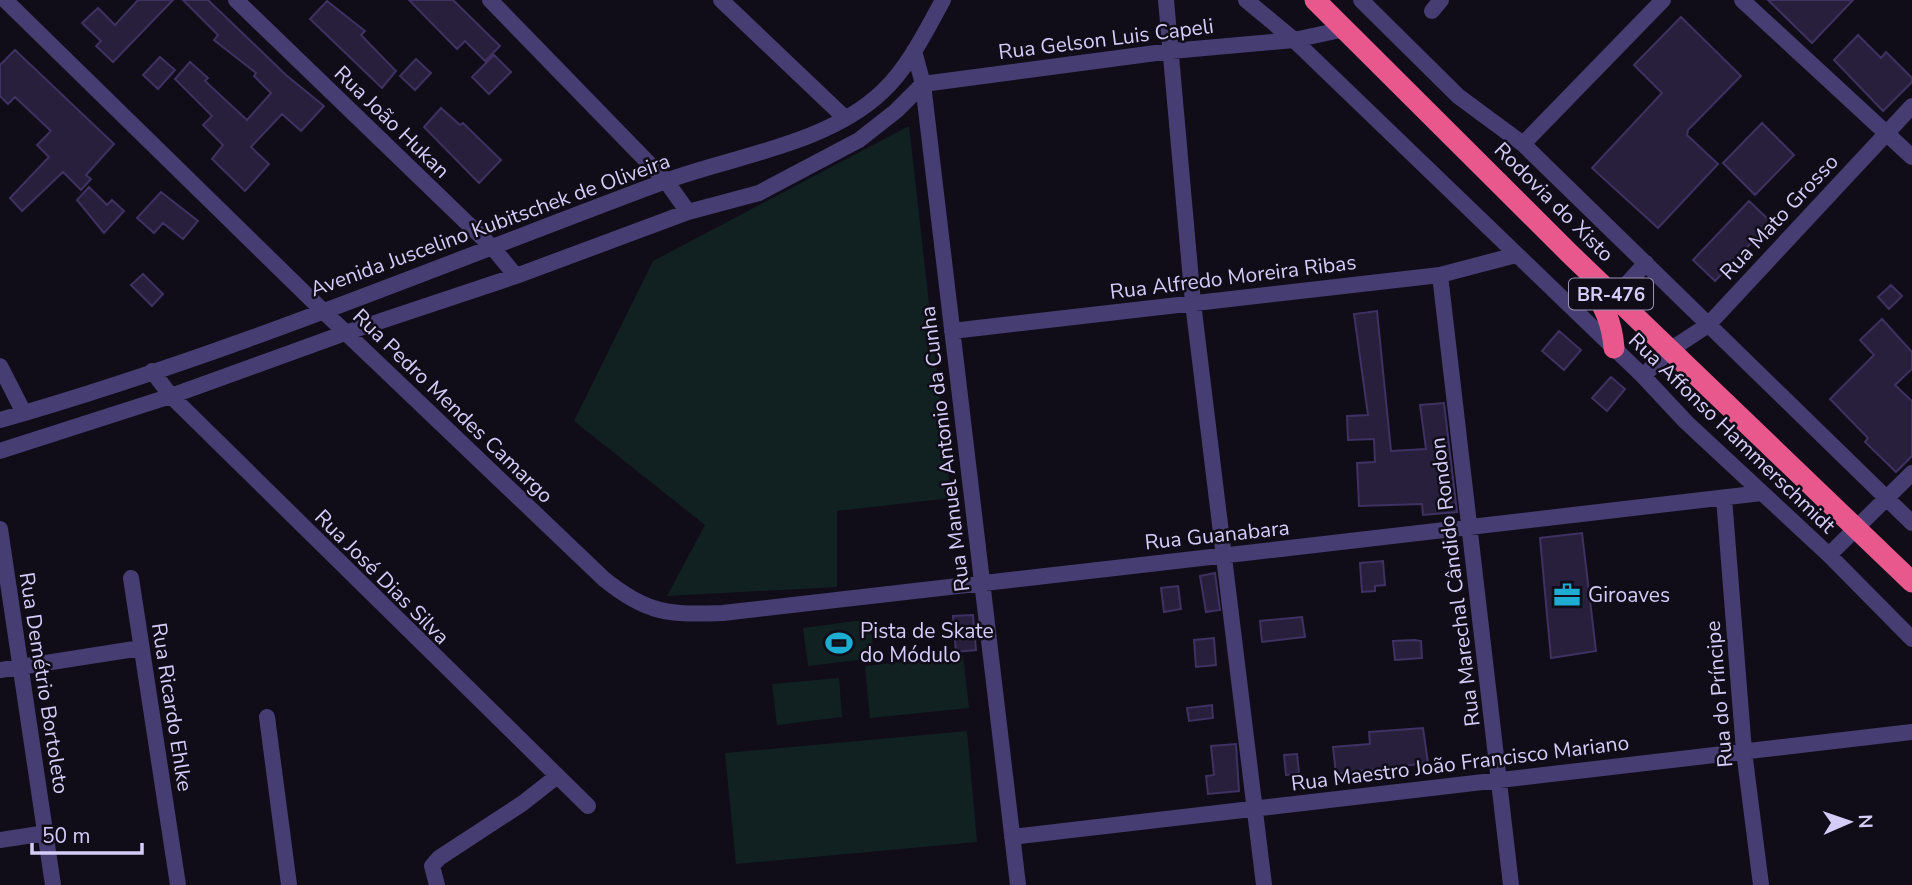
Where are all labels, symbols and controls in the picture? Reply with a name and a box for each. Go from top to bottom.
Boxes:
street label: Rua Gelson Luis Capeli [997,12,1215,66]
street label: Rua João Hukan [328,60,456,184]
street label: Rodovia do Xisto [1488,136,1620,268]
street label: Avenida Juscelino Kubitschek de Oliveira [306,147,674,303]
street label: Rua Mato Grosso [1714,148,1844,286]
street label: Rua Alfredo Moreira Ribas [1108,248,1358,306]
road number: BR-476 [1569,278,1653,310]
street label: Rua Pedro Mendes Camargo [347,303,559,509]
street label: Rua Manuel Antonio da Cunha [914,305,976,593]
street label: Rua Affonso Hammerschmidt [1622,327,1842,540]
street label: Rua Marechal Cândido Rondon [1423,436,1487,728]
street label: Rua José Dias Silva [308,503,456,651]
street label: Rua Guanabara [1143,513,1291,557]
street label: Rua Demétrio Bortoleto [13,570,75,796]
office icon: Giroaves [1552,580,1582,610]
place label: Giroaves [1588,581,1670,609]
place label: Pista de Skate do Módulo [860,617,994,669]
street label: Rua do Príncipe [1699,620,1739,768]
street label: Rua Ricardo Ehlke [145,621,199,793]
sports icon: Pista de Skate do Módulo [824,628,854,658]
street label: Rua Maestro João Francisco Mariano [1289,728,1631,798]
north arrow [1814,787,1884,857]
scale bar [32,812,142,856]
text: N [1852,814,1878,829]
text: 50 m [42,822,91,850]

